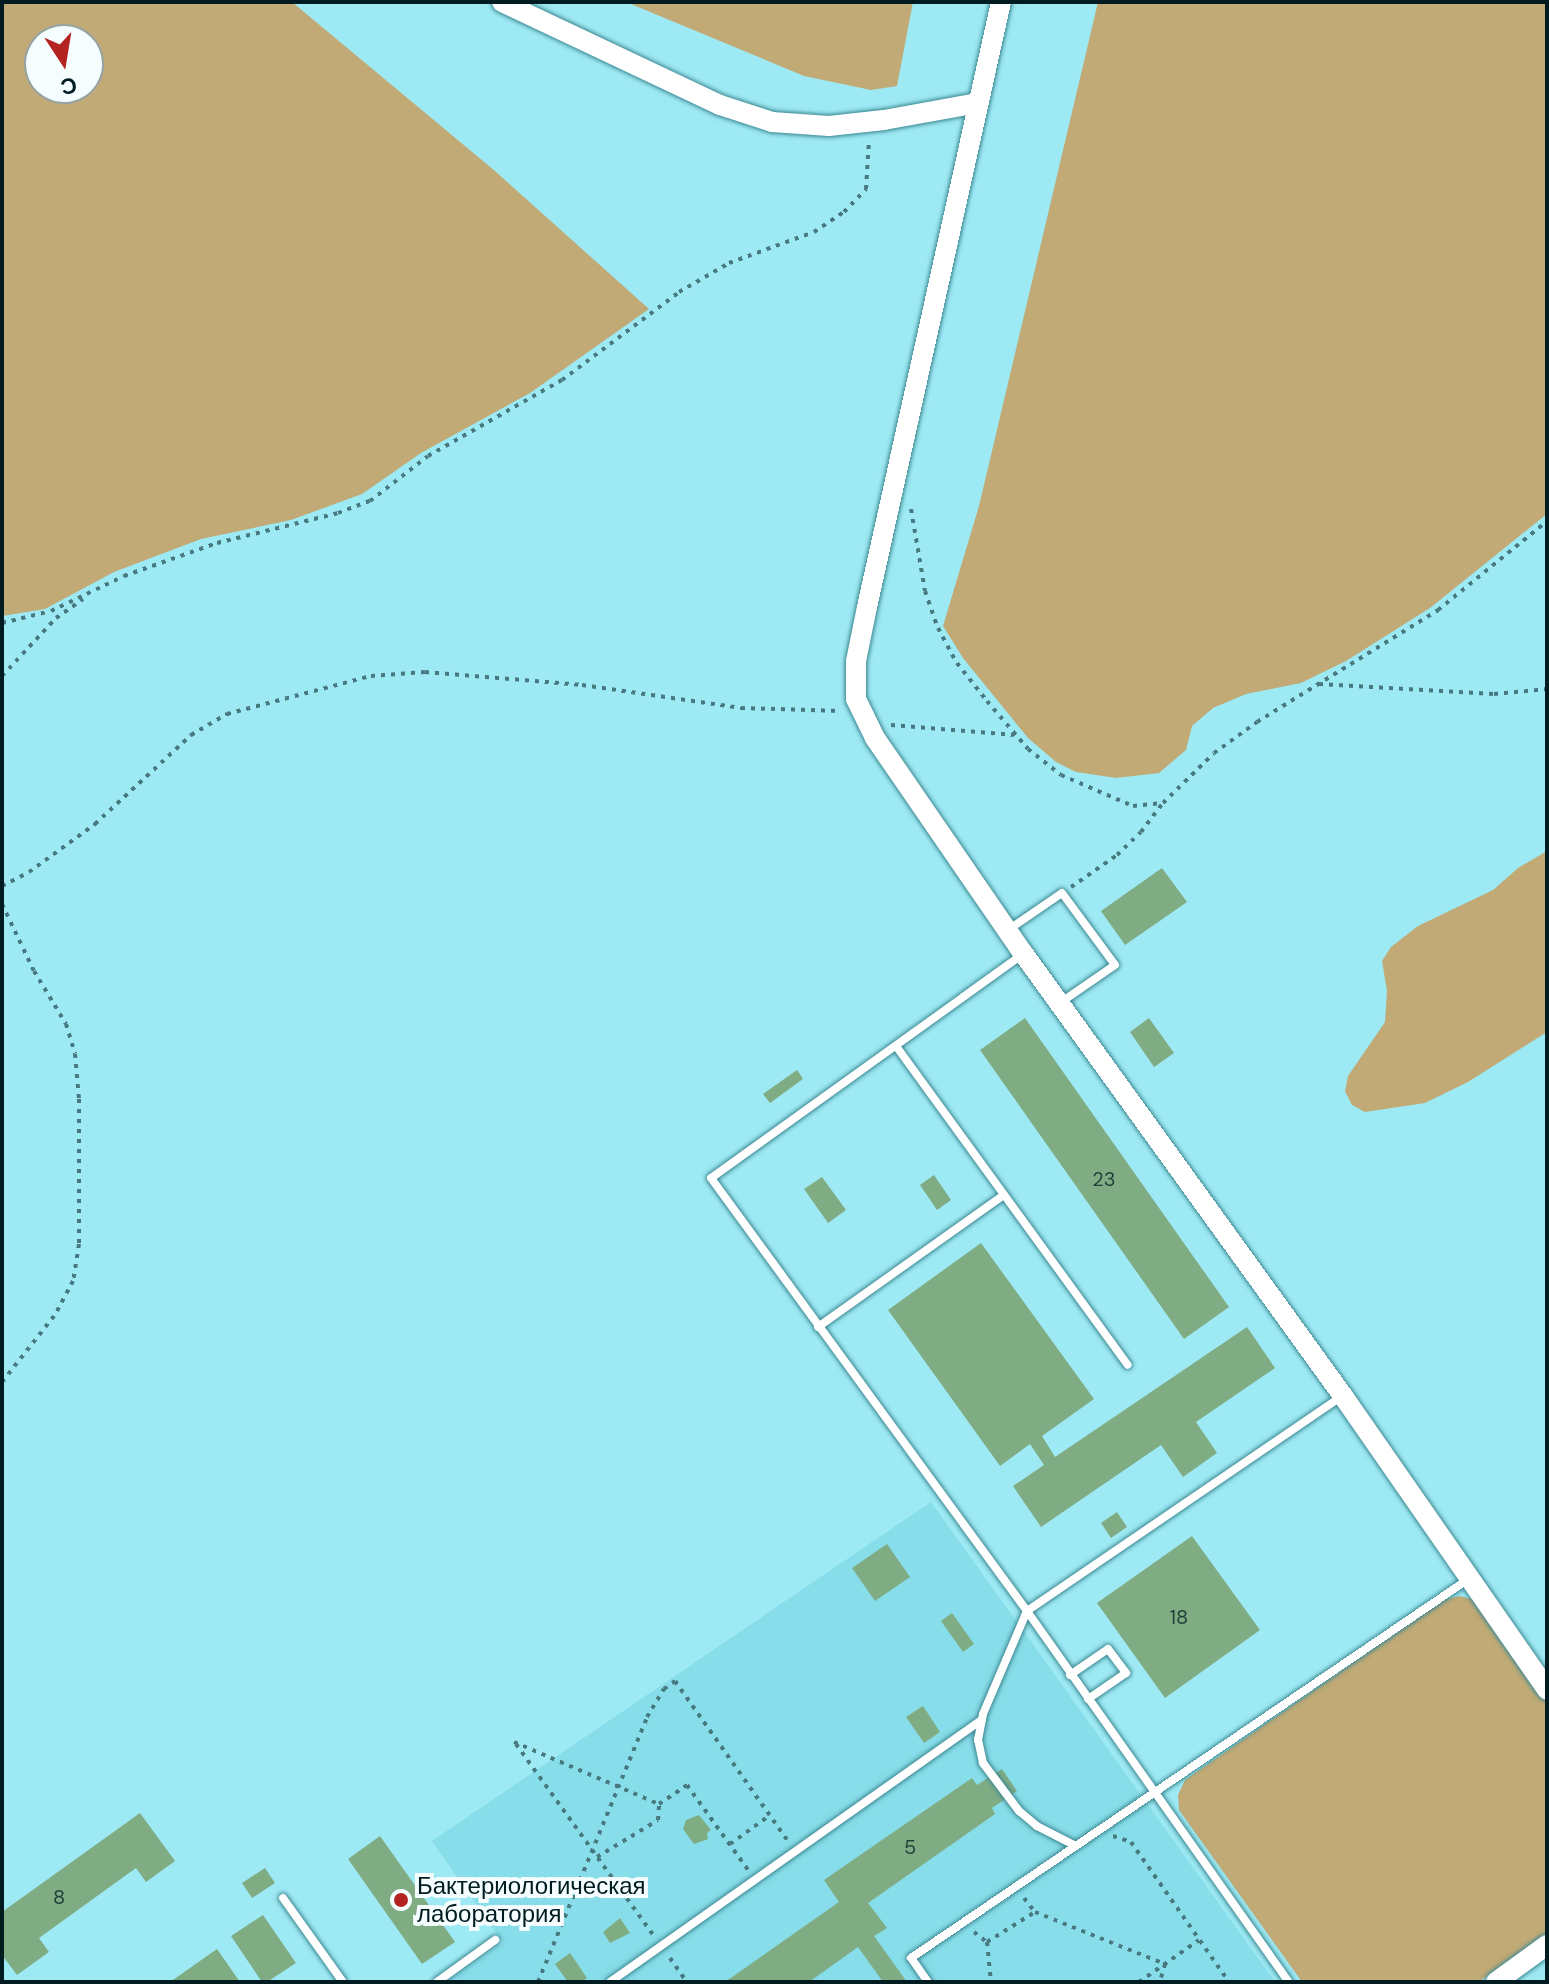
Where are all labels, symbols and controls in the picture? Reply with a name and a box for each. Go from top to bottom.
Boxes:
north arrow [24,24,104,104]
text: С [58,70,79,102]
house number: 23 [1092,1167,1116,1191]
house number: 18 [1170,1605,1188,1629]
house number: 5 [904,1835,916,1859]
place label: Бактериологическая лаборатория [417,1872,646,1928]
house number: 8 [53,1885,65,1909]
marker: Бактериологическая лаборатория [392,1891,410,1909]

